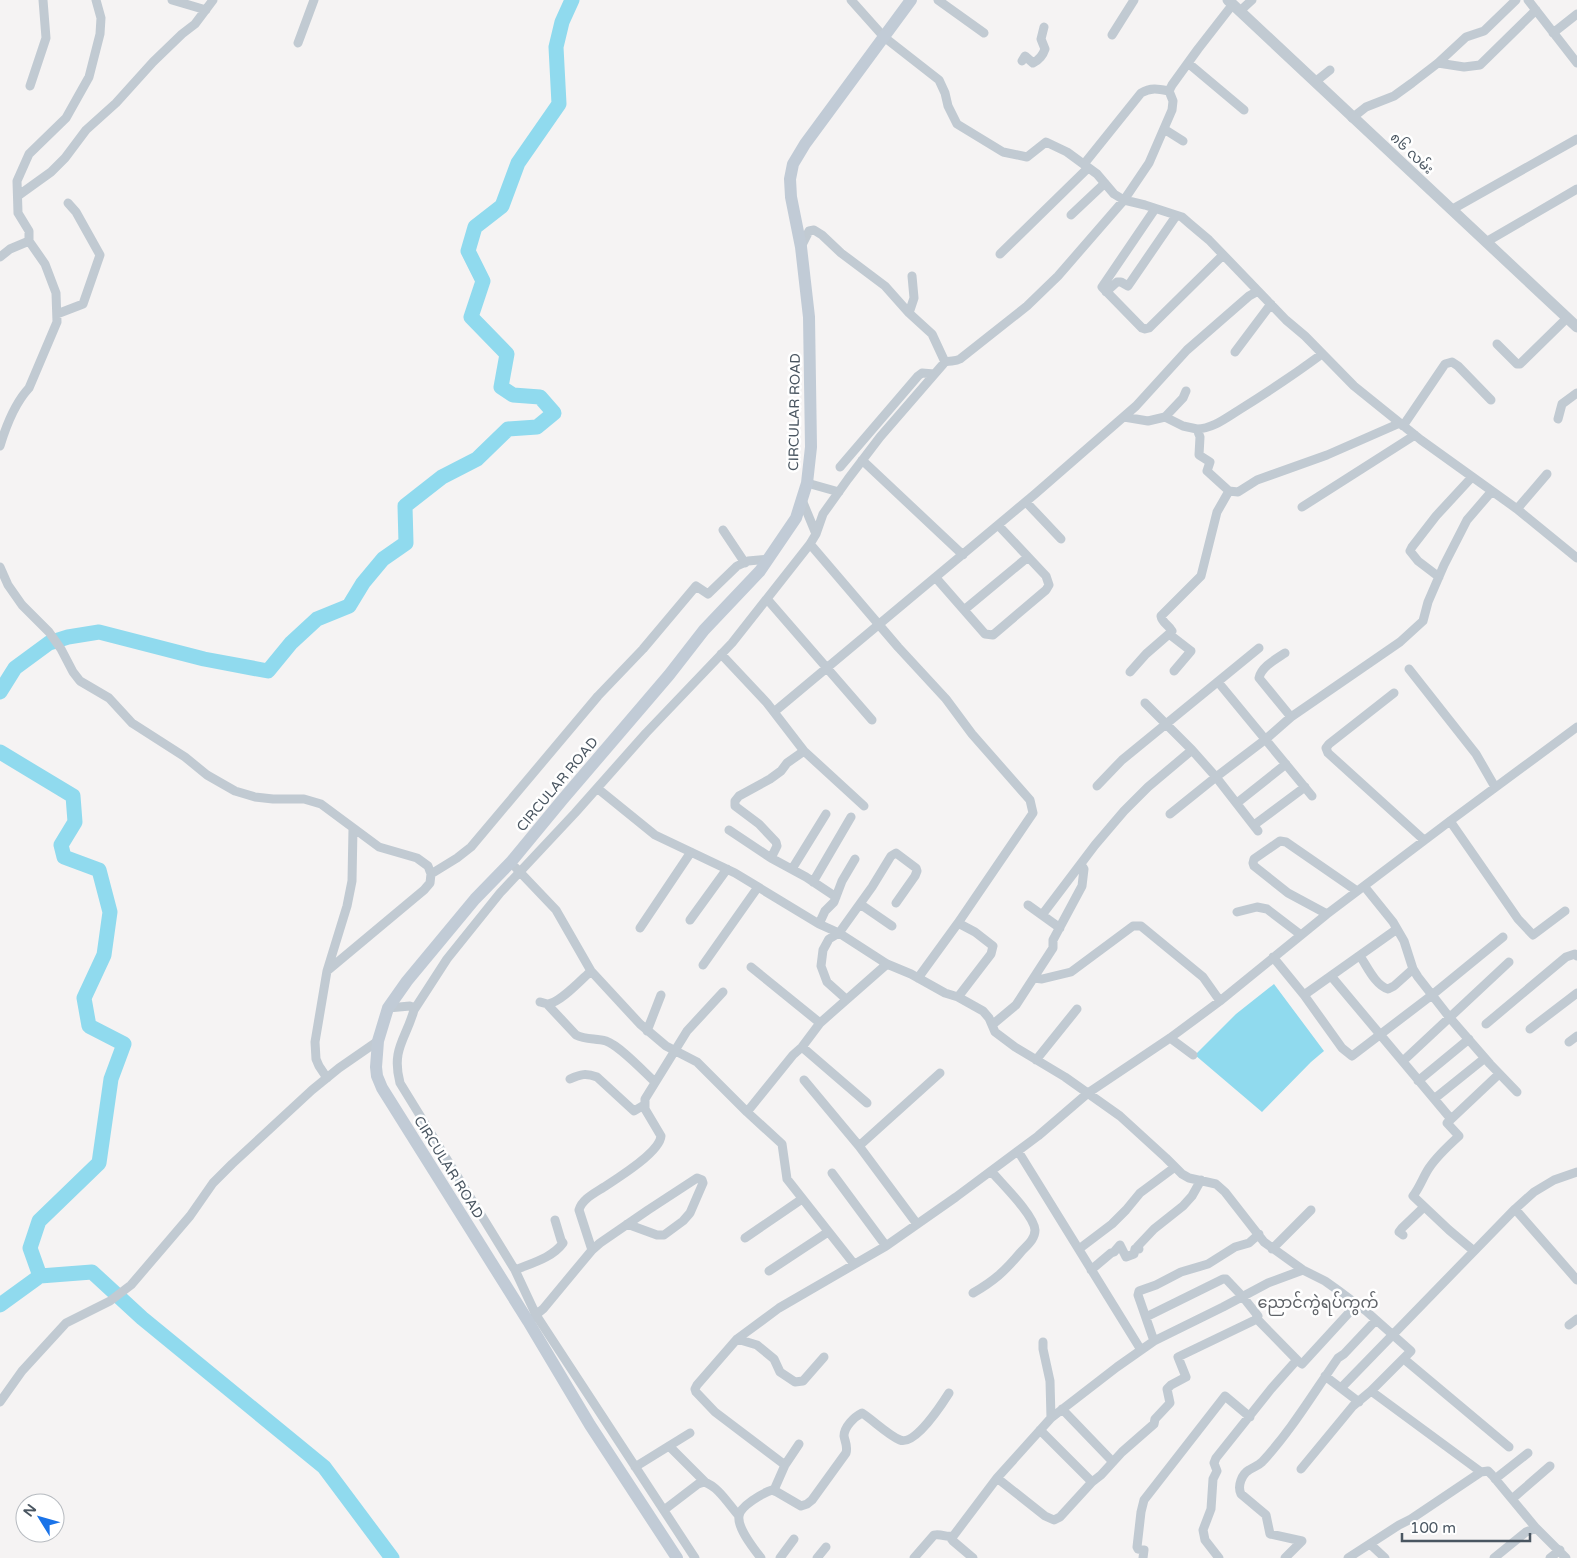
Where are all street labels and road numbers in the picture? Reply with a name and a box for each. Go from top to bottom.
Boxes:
street label: ၈၆ လမ်း [1387,128,1438,178]
street label: CIRCULAR ROAD [785,353,804,471]
street label: CIRCULAR ROAD [513,734,602,835]
street label: CIRCULAR ROAD [410,1113,487,1222]

